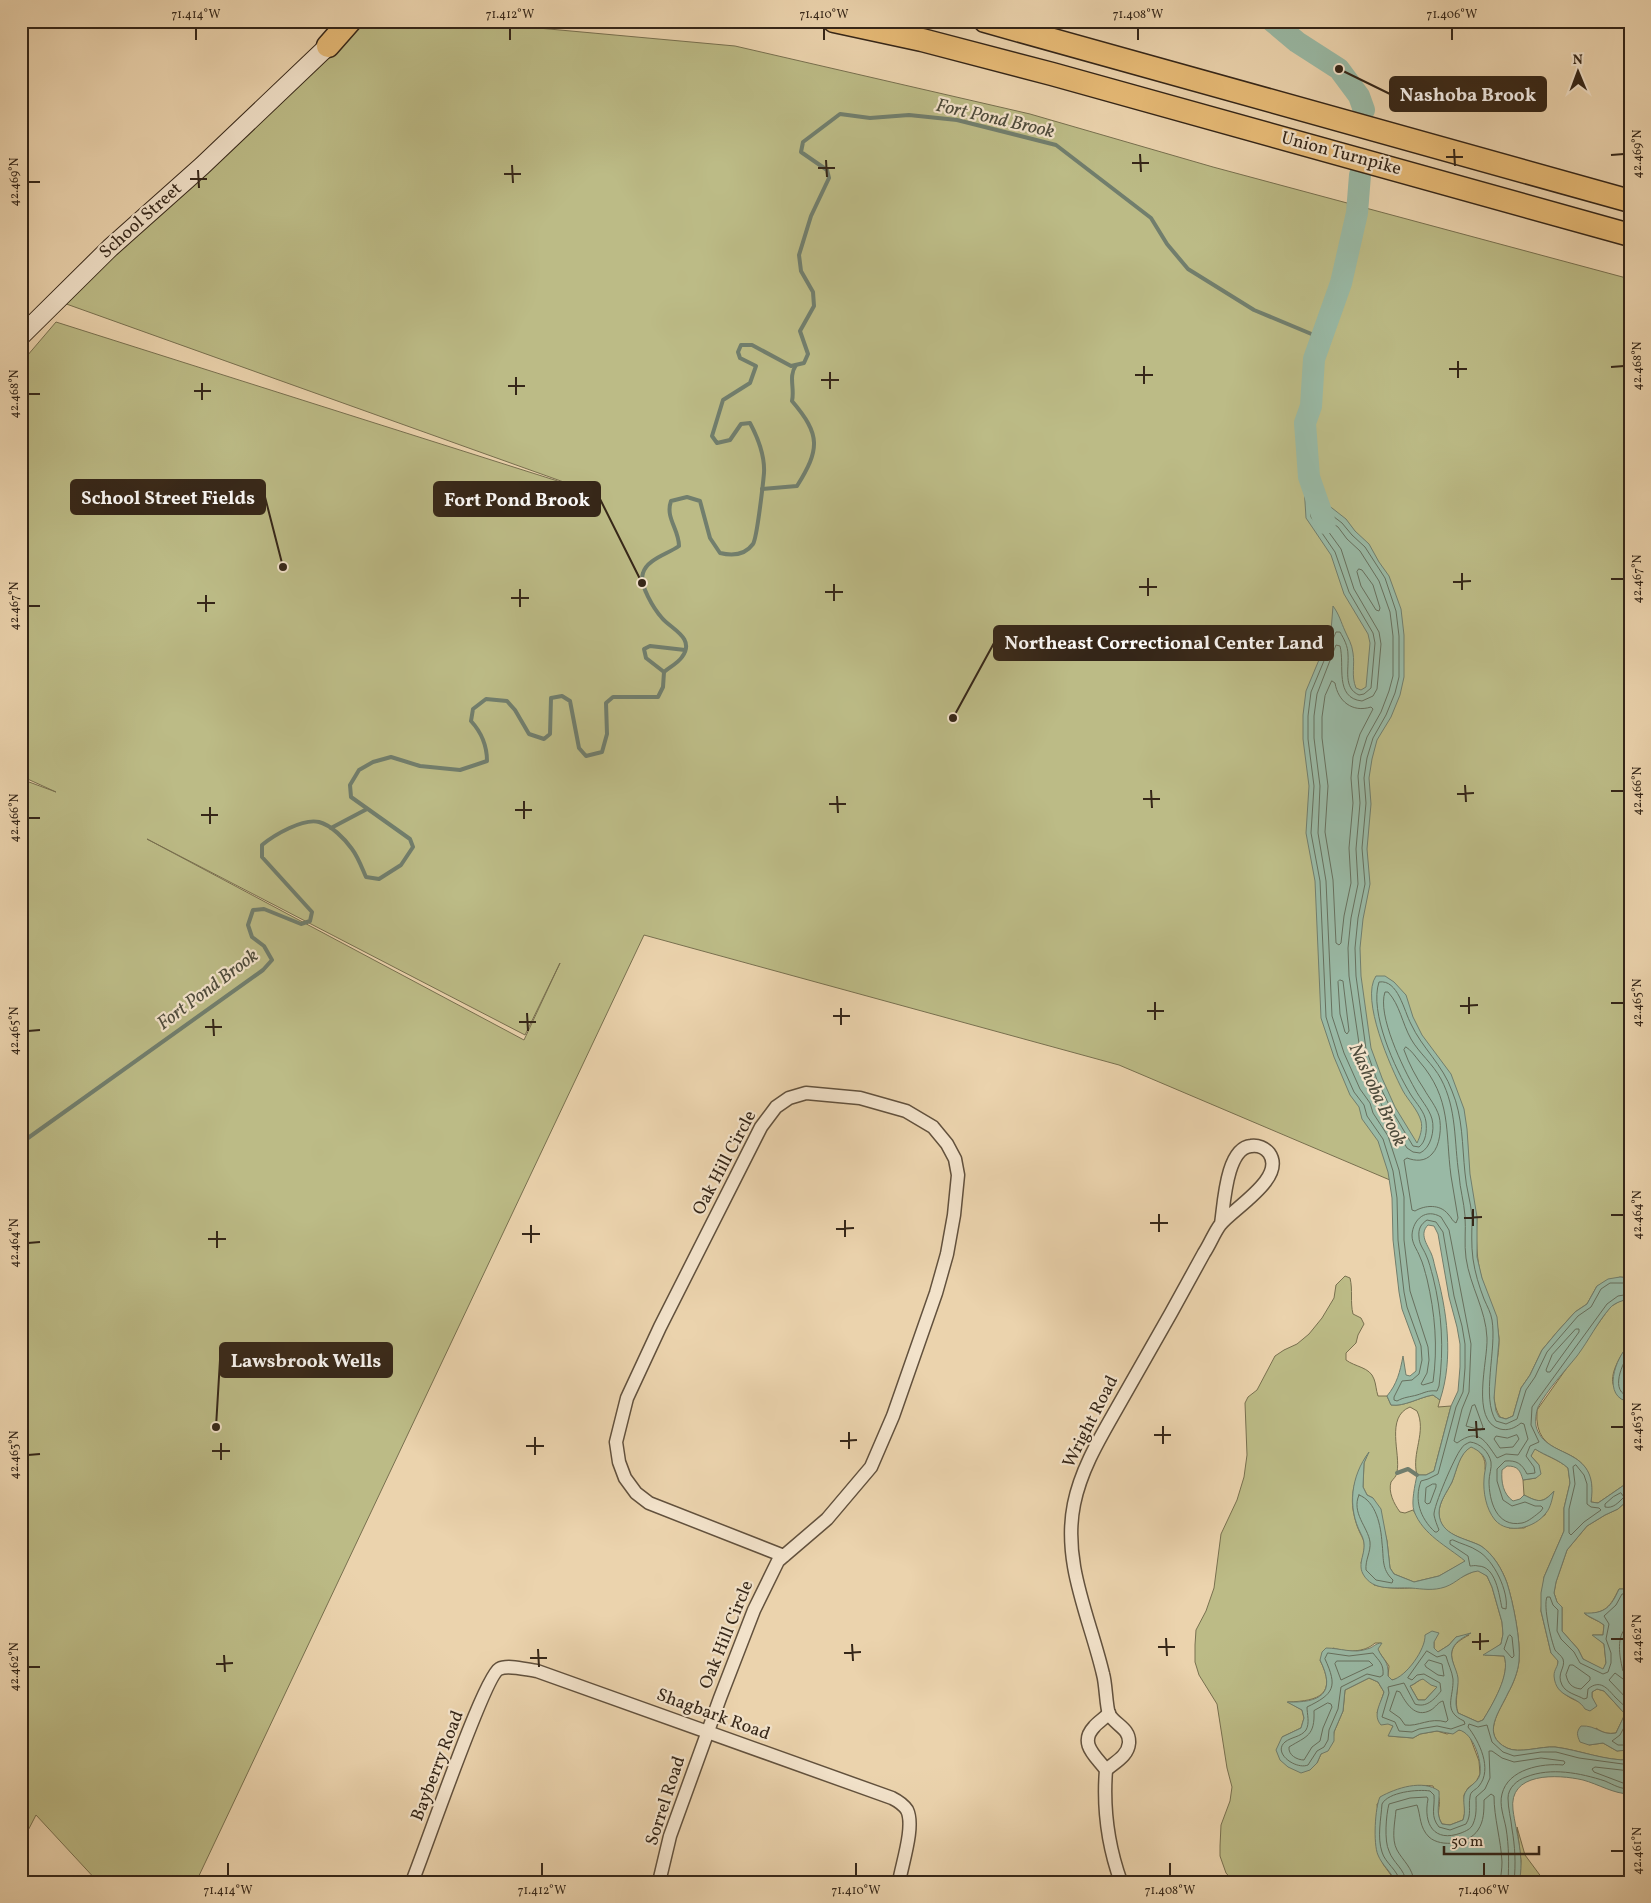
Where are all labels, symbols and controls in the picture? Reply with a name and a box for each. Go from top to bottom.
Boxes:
text: 71.414°W [171,7,221,23]
text: 71.412°W [486,7,534,23]
text: 71.410°W [799,7,849,23]
text: 71.408°W [1113,7,1163,23]
text: 71.406°W [1427,7,1477,23]
north arrow [1554,48,1604,98]
text: N [1573,51,1583,70]
callout: Nashoba Brook [1390,77,1546,111]
text: Nashoba Brook [1400,83,1537,109]
water label: Fort Pond Brook [933,93,1057,145]
street label: Union Turnpike [1278,126,1404,182]
text: 42.469°N [1630,129,1646,178]
text: 42.469°N [7,157,23,206]
street label: School Street [94,177,188,265]
text: 42.468°N [1630,341,1646,391]
text: 42.468°N [7,369,23,419]
callout: School Street Fields [71,480,265,514]
callout: Fort Pond Brook [434,482,600,516]
text: School Street Fields [81,486,255,512]
text: Fort Pond Brook [444,488,590,514]
text: 42.467°N [1630,555,1646,603]
text: 42.467°N [7,582,23,630]
callout: Northeast Correctional Center Land [994,626,1333,660]
text: Northeast Correctional Center Land [1005,631,1324,657]
text: 42.466°N [1630,766,1646,816]
text: 42.466°N [7,793,23,843]
water label: Fort Pond Brook [152,943,264,1037]
text: 42.465°N [1630,979,1646,1027]
text: 42.465°N [7,1007,23,1055]
water label: Nashoba Brook [1342,1039,1412,1151]
street label: Oak Hill Circle [687,1106,763,1220]
text: 42.464°N [1630,1190,1646,1240]
text: 42.464°N [7,1218,23,1268]
callout: Lawsbrook Wells [220,1343,392,1377]
text: Lawsbrook Wells [231,1349,382,1375]
street label: Wright Road [1057,1372,1125,1472]
text: 42.463°N [1630,1402,1646,1451]
text: 42.463°N [7,1430,23,1479]
street label: Oak Hill Circle [694,1577,760,1693]
text: 42.462°N [1630,1614,1646,1664]
text: 42.462°N [7,1642,23,1692]
street label: Shagbark Road [653,1683,773,1747]
street label: Bayberry Road [405,1707,471,1825]
street label: Sorrel Road [640,1753,692,1849]
scale bar [1444,1823,1538,1855]
text: 42.461°N [1630,1827,1646,1875]
text: 50 m [1451,1832,1483,1853]
text: 71.414°W [203,1883,253,1899]
text: 71.412°W [518,1883,566,1899]
text: 71.410°W [831,1883,881,1899]
text: 71.408°W [1145,1883,1195,1899]
text: 71.406°W [1459,1883,1509,1899]

